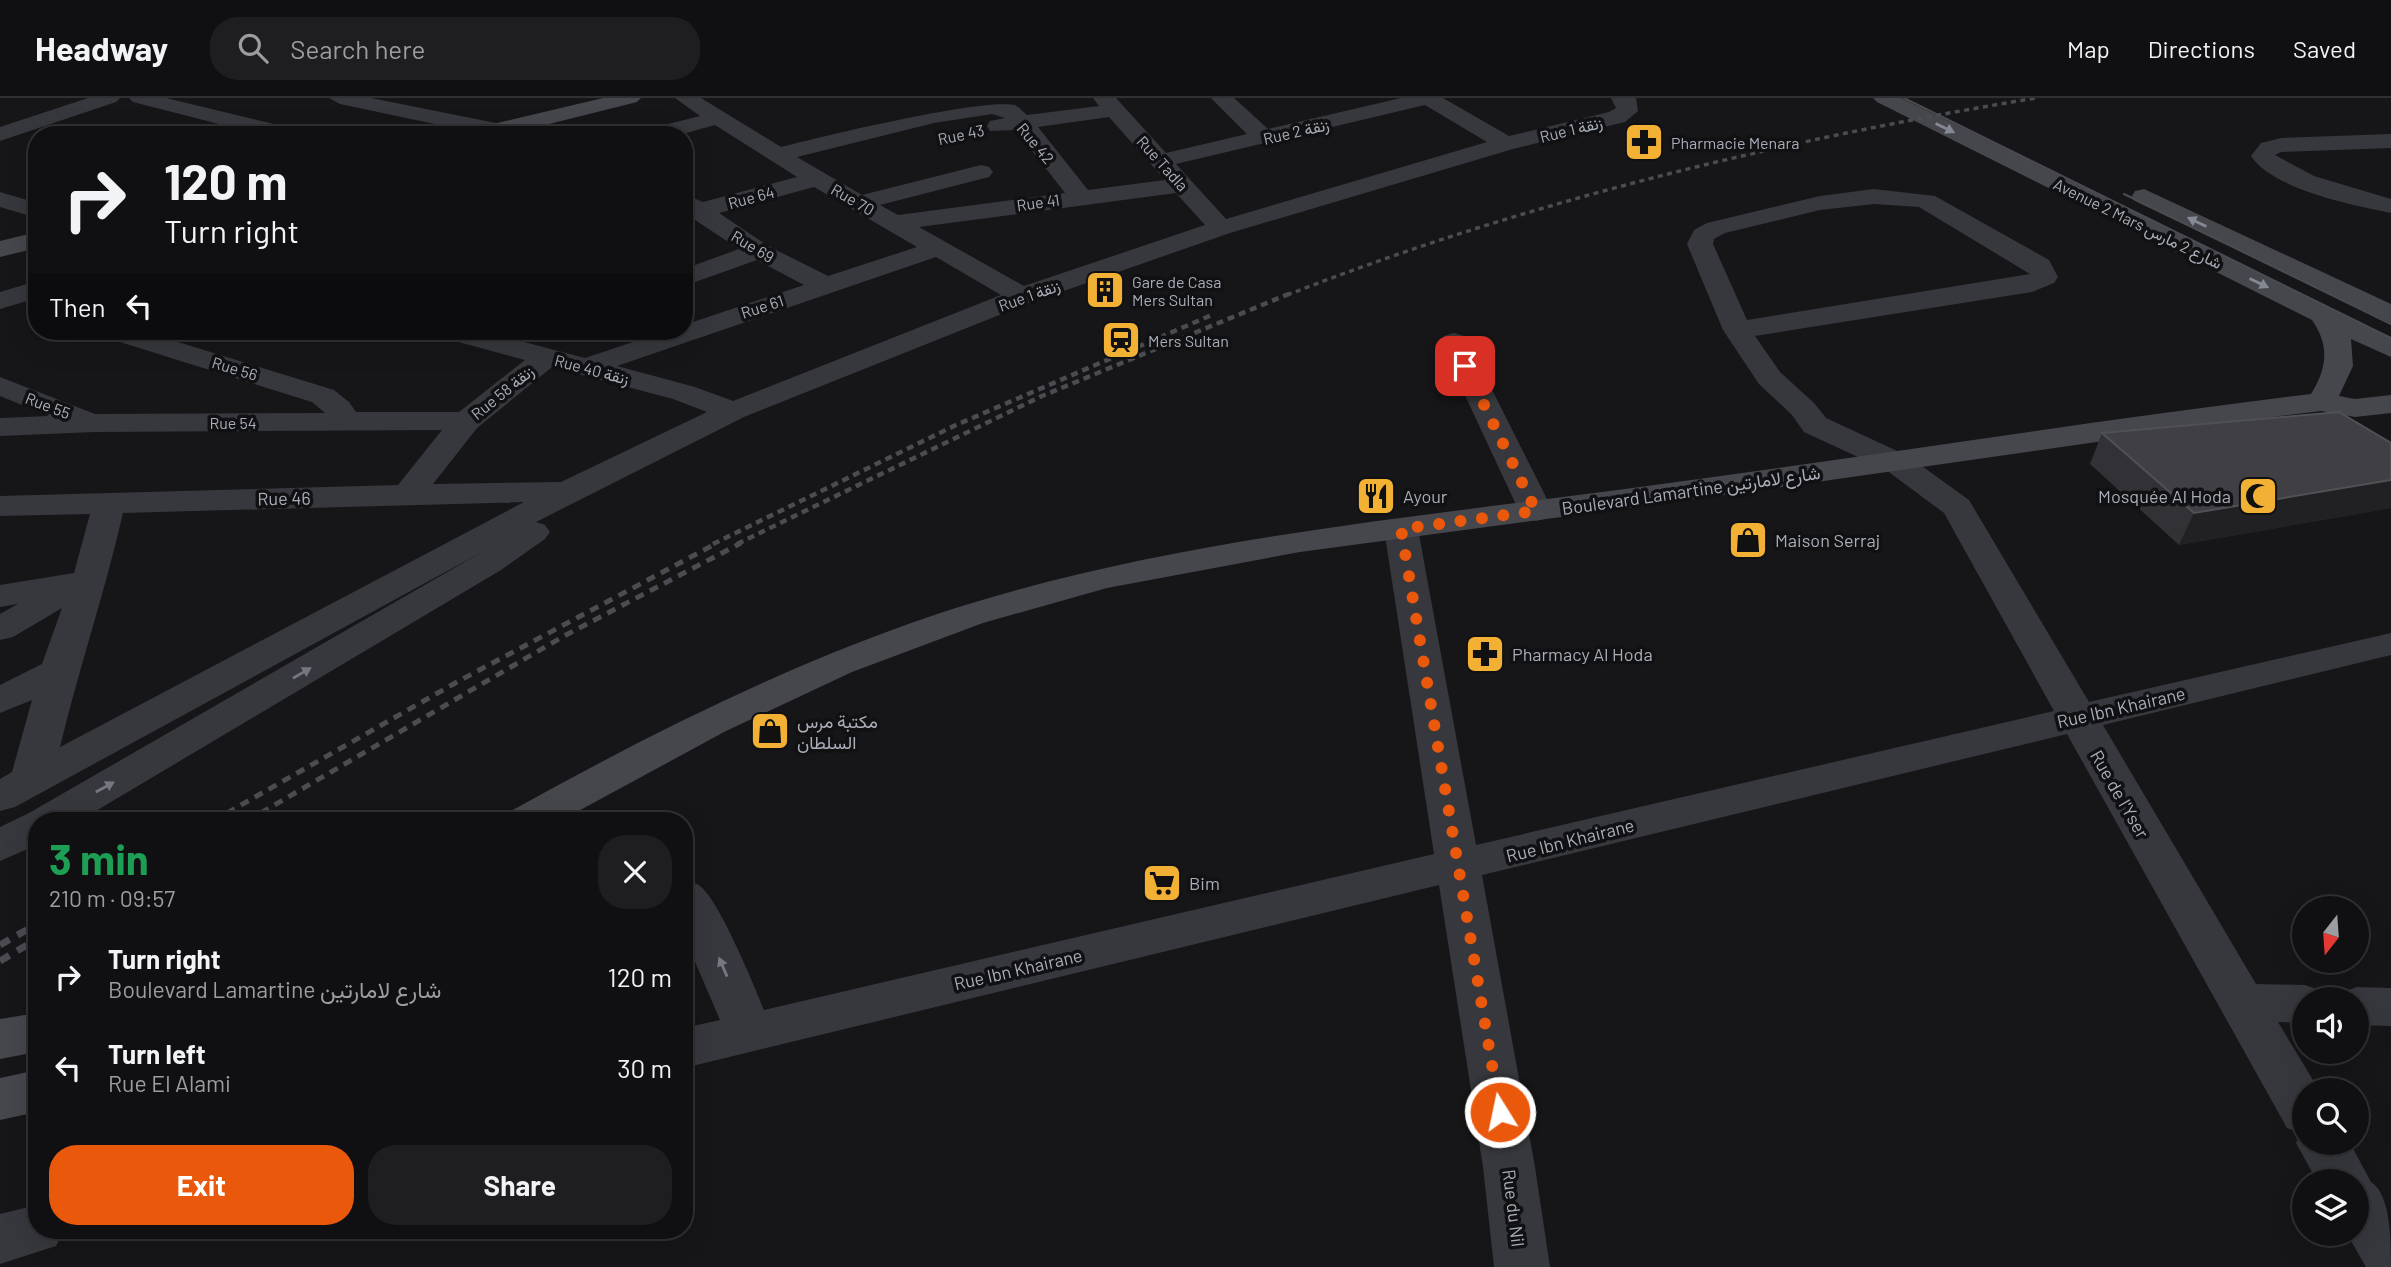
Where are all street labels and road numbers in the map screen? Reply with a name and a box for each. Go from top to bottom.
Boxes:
street label: Rue 1 زنقة [1538,112,1605,148]
street label: Rue 2 زنقة [1261,114,1331,150]
street label: Rue 42 [1013,119,1059,167]
street label: Rue 43 [936,120,986,148]
street label: Rue Tadla [1133,131,1193,195]
street label: Avenue 2 Mars شارع 2 مارس [2049,174,2225,275]
street label: Rue 70 [828,179,878,219]
street label: Rue 64 [726,182,776,212]
street label: Rue 41 [1015,190,1061,214]
street label: Rue 69 [728,226,778,266]
street label: Rue 1 زنقة [996,275,1063,317]
street label: Rue 61 [738,290,786,322]
street label: Rue 40 زنقة [552,350,631,390]
street label: Rue 56 [210,352,260,384]
street label: Rue 58 زنقة [467,361,538,425]
street label: Rue 55 [23,388,73,422]
street label: Rue 54 [209,413,257,432]
street label: Boulevard Lamartine شارع لامارتين [1560,461,1822,521]
street label: Rue 46 [257,487,311,509]
street label: Rue Ibn Khairane [2055,682,2187,732]
street label: Rue de l'Yser [2086,746,2154,842]
street label: Rue Ibn Khairane [1504,813,1636,867]
street label: Rue Ibn Khairane [952,944,1084,994]
street label: Rue du Nil [1498,1168,1530,1248]

